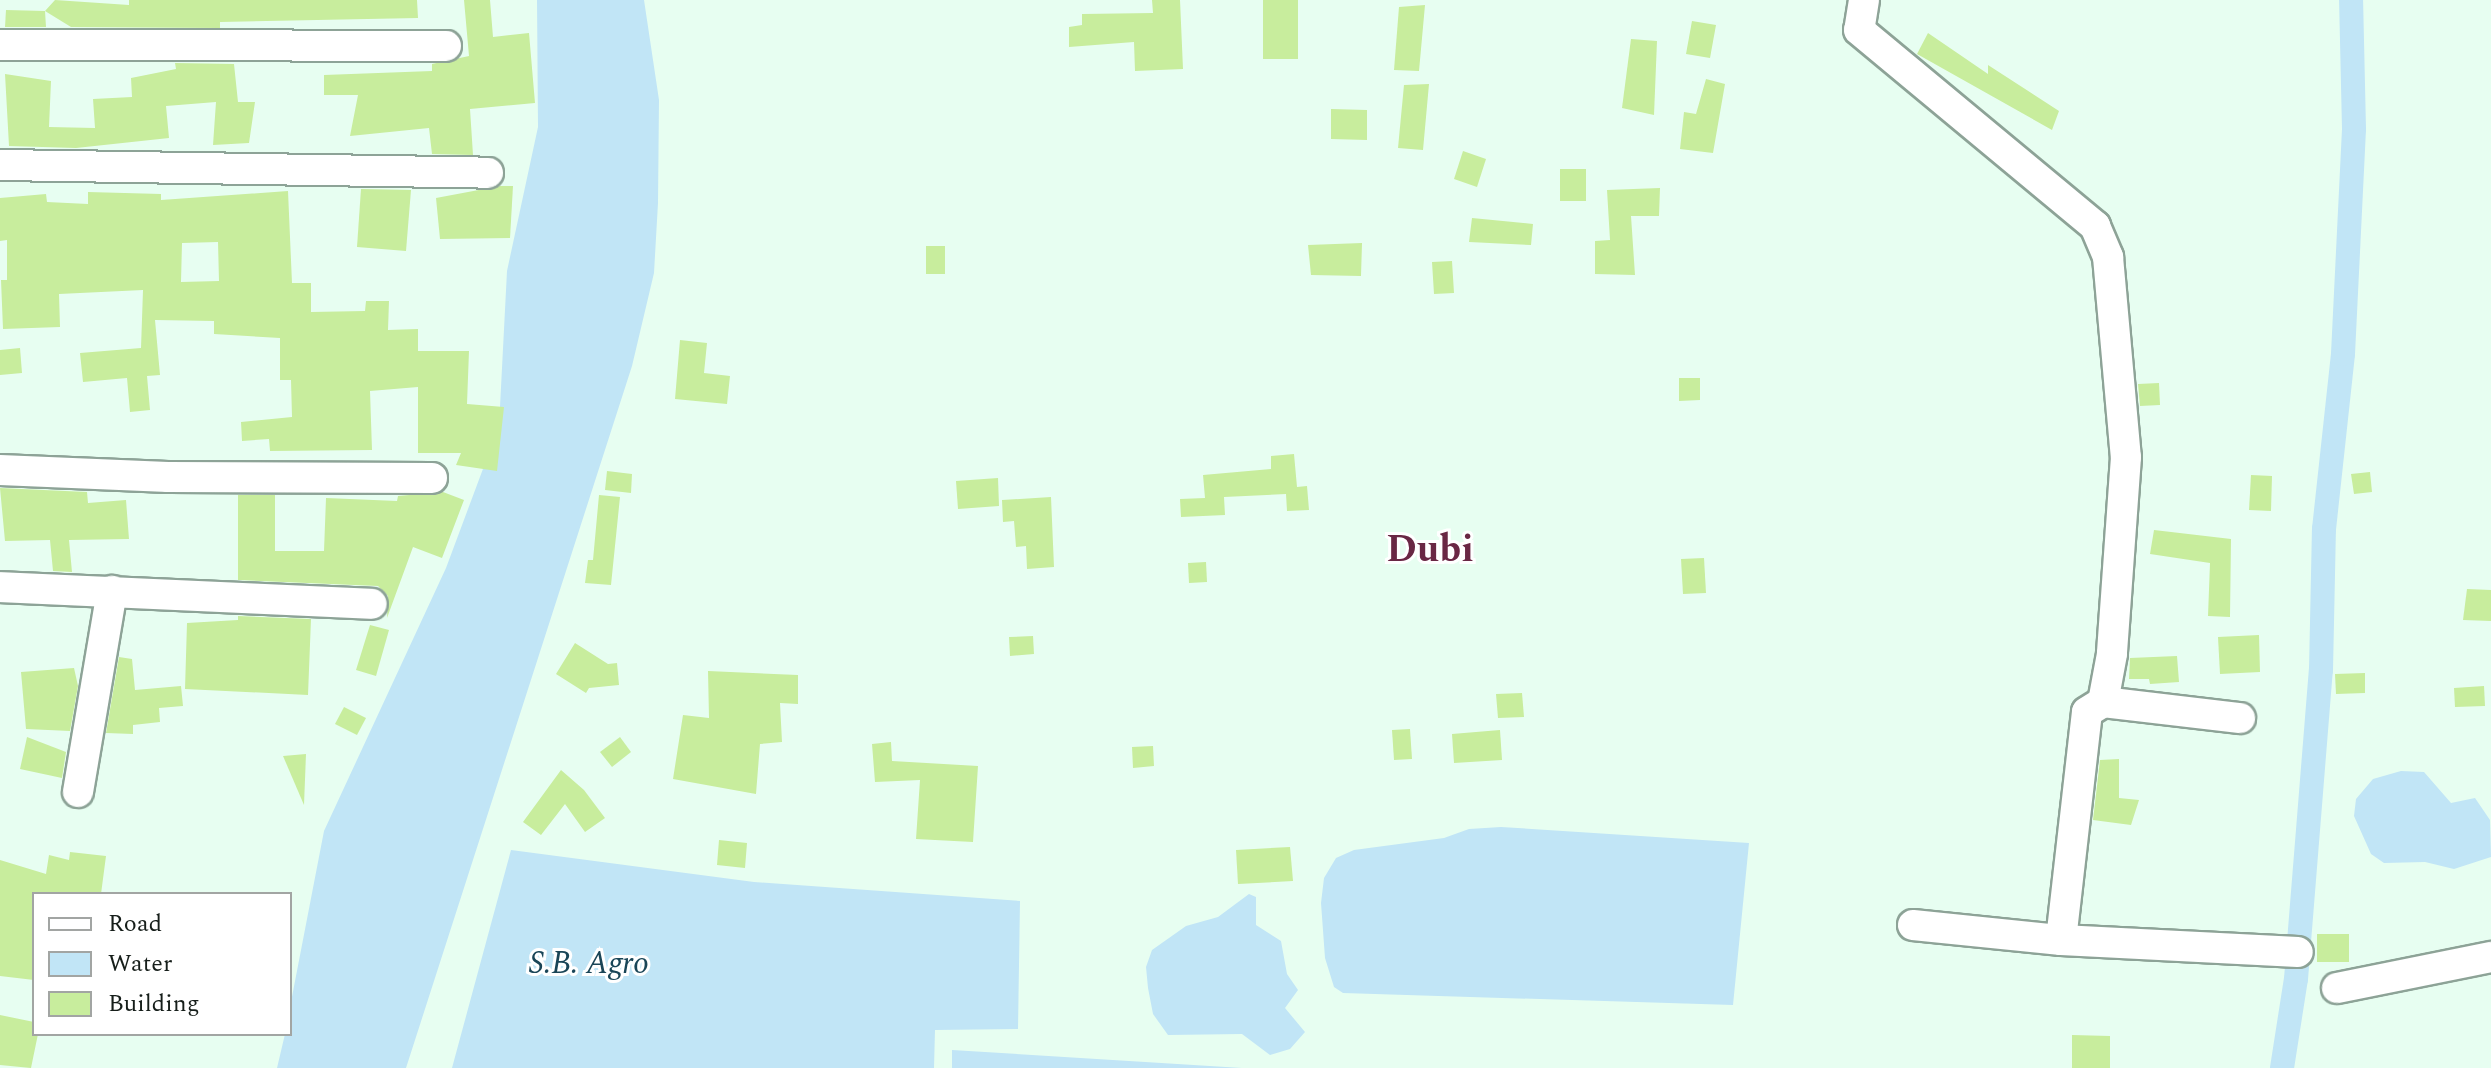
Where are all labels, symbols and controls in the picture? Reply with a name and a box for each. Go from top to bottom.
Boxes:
district label: Dubi [1386,528,1474,574]
legend [32,892,292,1036]
text: Road [108,906,162,942]
water label: S.B. Agro [529,945,649,983]
text: Water [108,946,172,982]
text: Building [108,986,200,1022]

